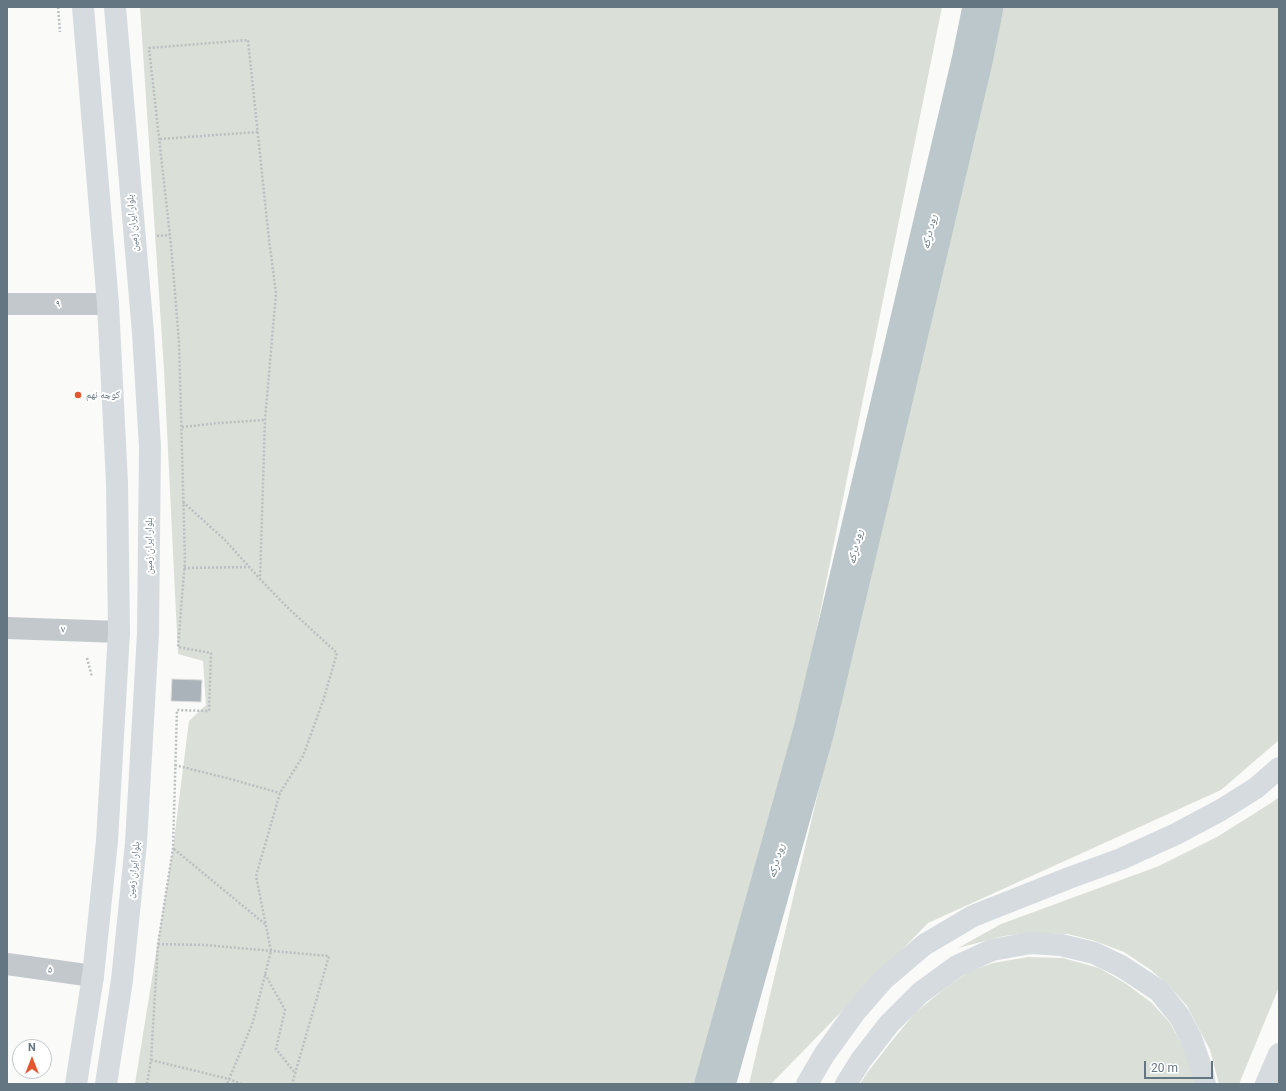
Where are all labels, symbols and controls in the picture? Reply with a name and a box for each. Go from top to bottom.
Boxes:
street label: بلوار ایران زمین [125,194,141,252]
water label: رود درکه [920,213,940,251]
street label: ۹ [56,298,60,310]
place label: کوچه نهم [86,389,120,401]
marker: کوچه نهم [73,390,83,400]
street label: بلوار ایران زمین [143,517,155,575]
water label: رود درکه [846,528,866,566]
street label: ۷ [61,624,65,636]
street label: بلوار ایران زمین [125,841,143,899]
water label: رود درکه [766,842,788,880]
street label: ۵ [47,964,53,976]
north arrow [12,1039,52,1079]
text: N [28,1041,36,1054]
scale bar [1146,1053,1215,1079]
text: 20 m [1151,1061,1178,1075]

